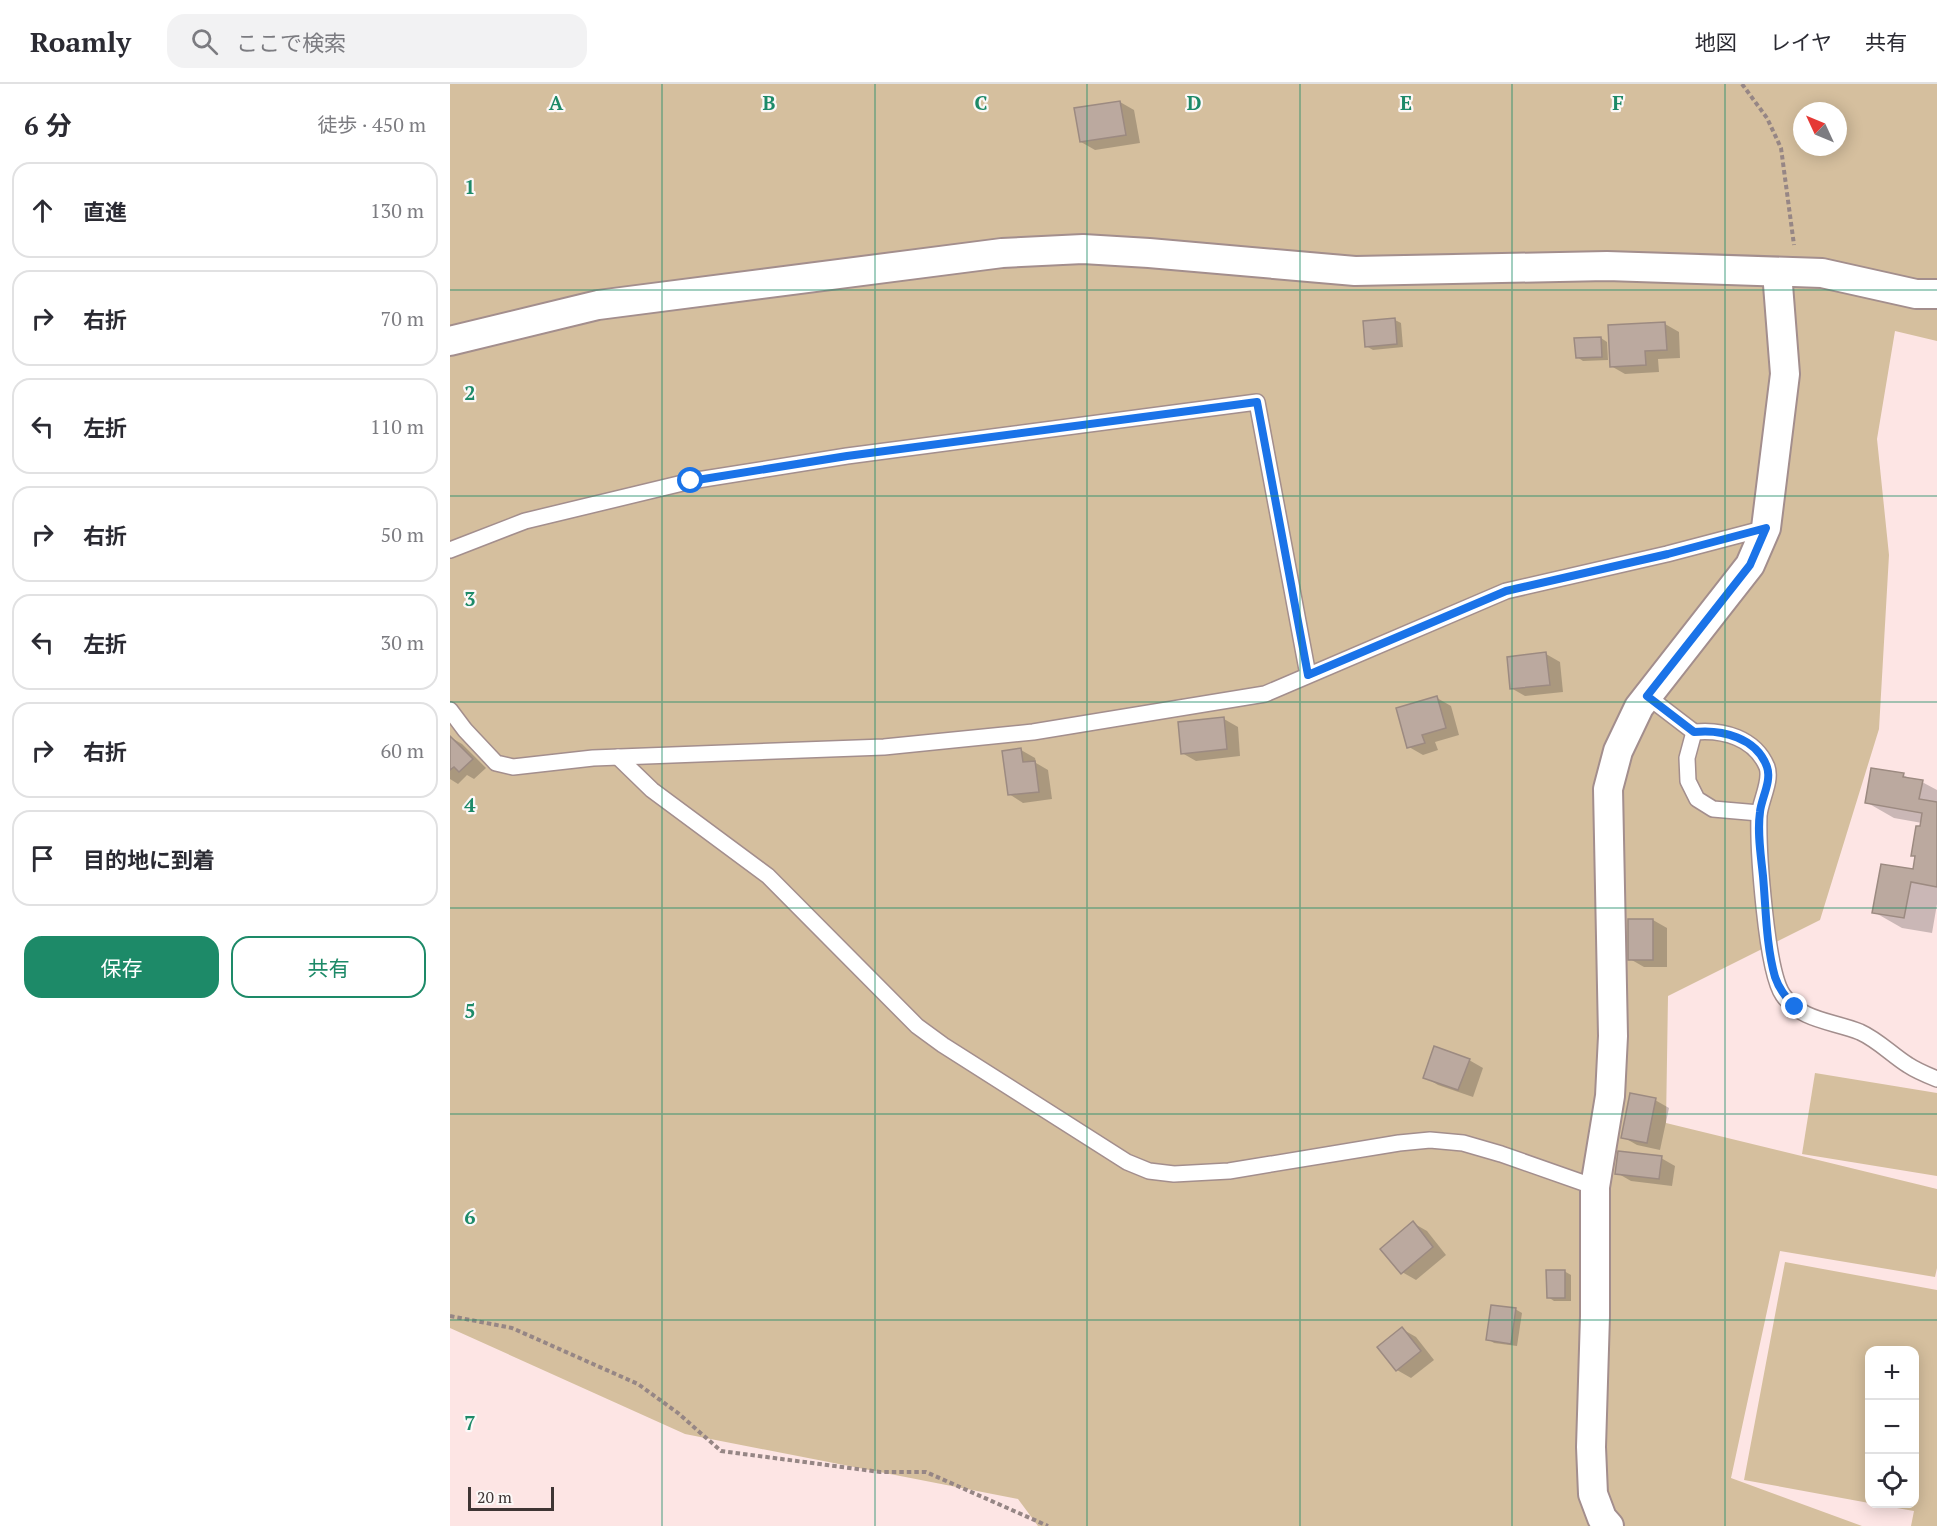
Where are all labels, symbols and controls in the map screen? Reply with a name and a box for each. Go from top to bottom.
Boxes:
search box [167,14,587,68]
text: Roamly [30,23,131,60]
icon: search [188,25,221,58]
text: ここで検索 [236,28,346,57]
text: 地図 [1695,28,1737,56]
text: レイヤ [1770,28,1832,56]
text: 共有 [1865,28,1907,56]
text: A [549,89,564,116]
text: B [763,89,776,116]
text: C [974,89,988,116]
text: D [1187,89,1201,116]
text: E [1400,89,1412,116]
text: F [1612,89,1624,116]
north arrow [1793,102,1847,156]
text: 6 分 [24,108,72,142]
text: 徒歩 · 450 m [317,111,426,138]
text: 1 [464,173,476,200]
icon: ahead [26,194,59,227]
text: 直進 [83,197,127,226]
text: 130 m [370,197,424,224]
icon: right [26,302,59,335]
text: 右折 [83,305,127,334]
text: 70 m [381,305,424,332]
text: 2 [464,379,476,406]
icon: left [26,410,59,443]
text: 左折 [83,413,127,442]
text: 110 m [370,413,424,440]
route start [677,467,703,493]
icon: right [26,518,59,551]
text: 右折 [83,521,127,550]
text: 50 m [381,521,424,548]
text: 3 [464,585,476,612]
icon: left [26,626,59,659]
text: 左折 [83,629,127,658]
text: 30 m [381,629,424,656]
icon: right [26,734,59,767]
text: 右折 [83,737,127,766]
text: 60 m [381,737,424,764]
text: 4 [464,791,476,818]
icon: arrive [26,842,59,875]
text: 目的地に到着 [83,845,215,874]
button: 保存 [24,936,219,998]
button: 共有 [231,936,426,998]
route end [1781,993,1807,1019]
text: 5 [464,997,476,1024]
text: 6 [464,1203,476,1230]
map controls [1865,1346,1919,1508]
button: + [1865,1346,1919,1400]
button: − [1865,1400,1919,1454]
text: 7 [464,1409,476,1436]
button: locate [1865,1454,1919,1508]
scale bar [468,1484,554,1512]
text: 20 m [477,1486,512,1508]

